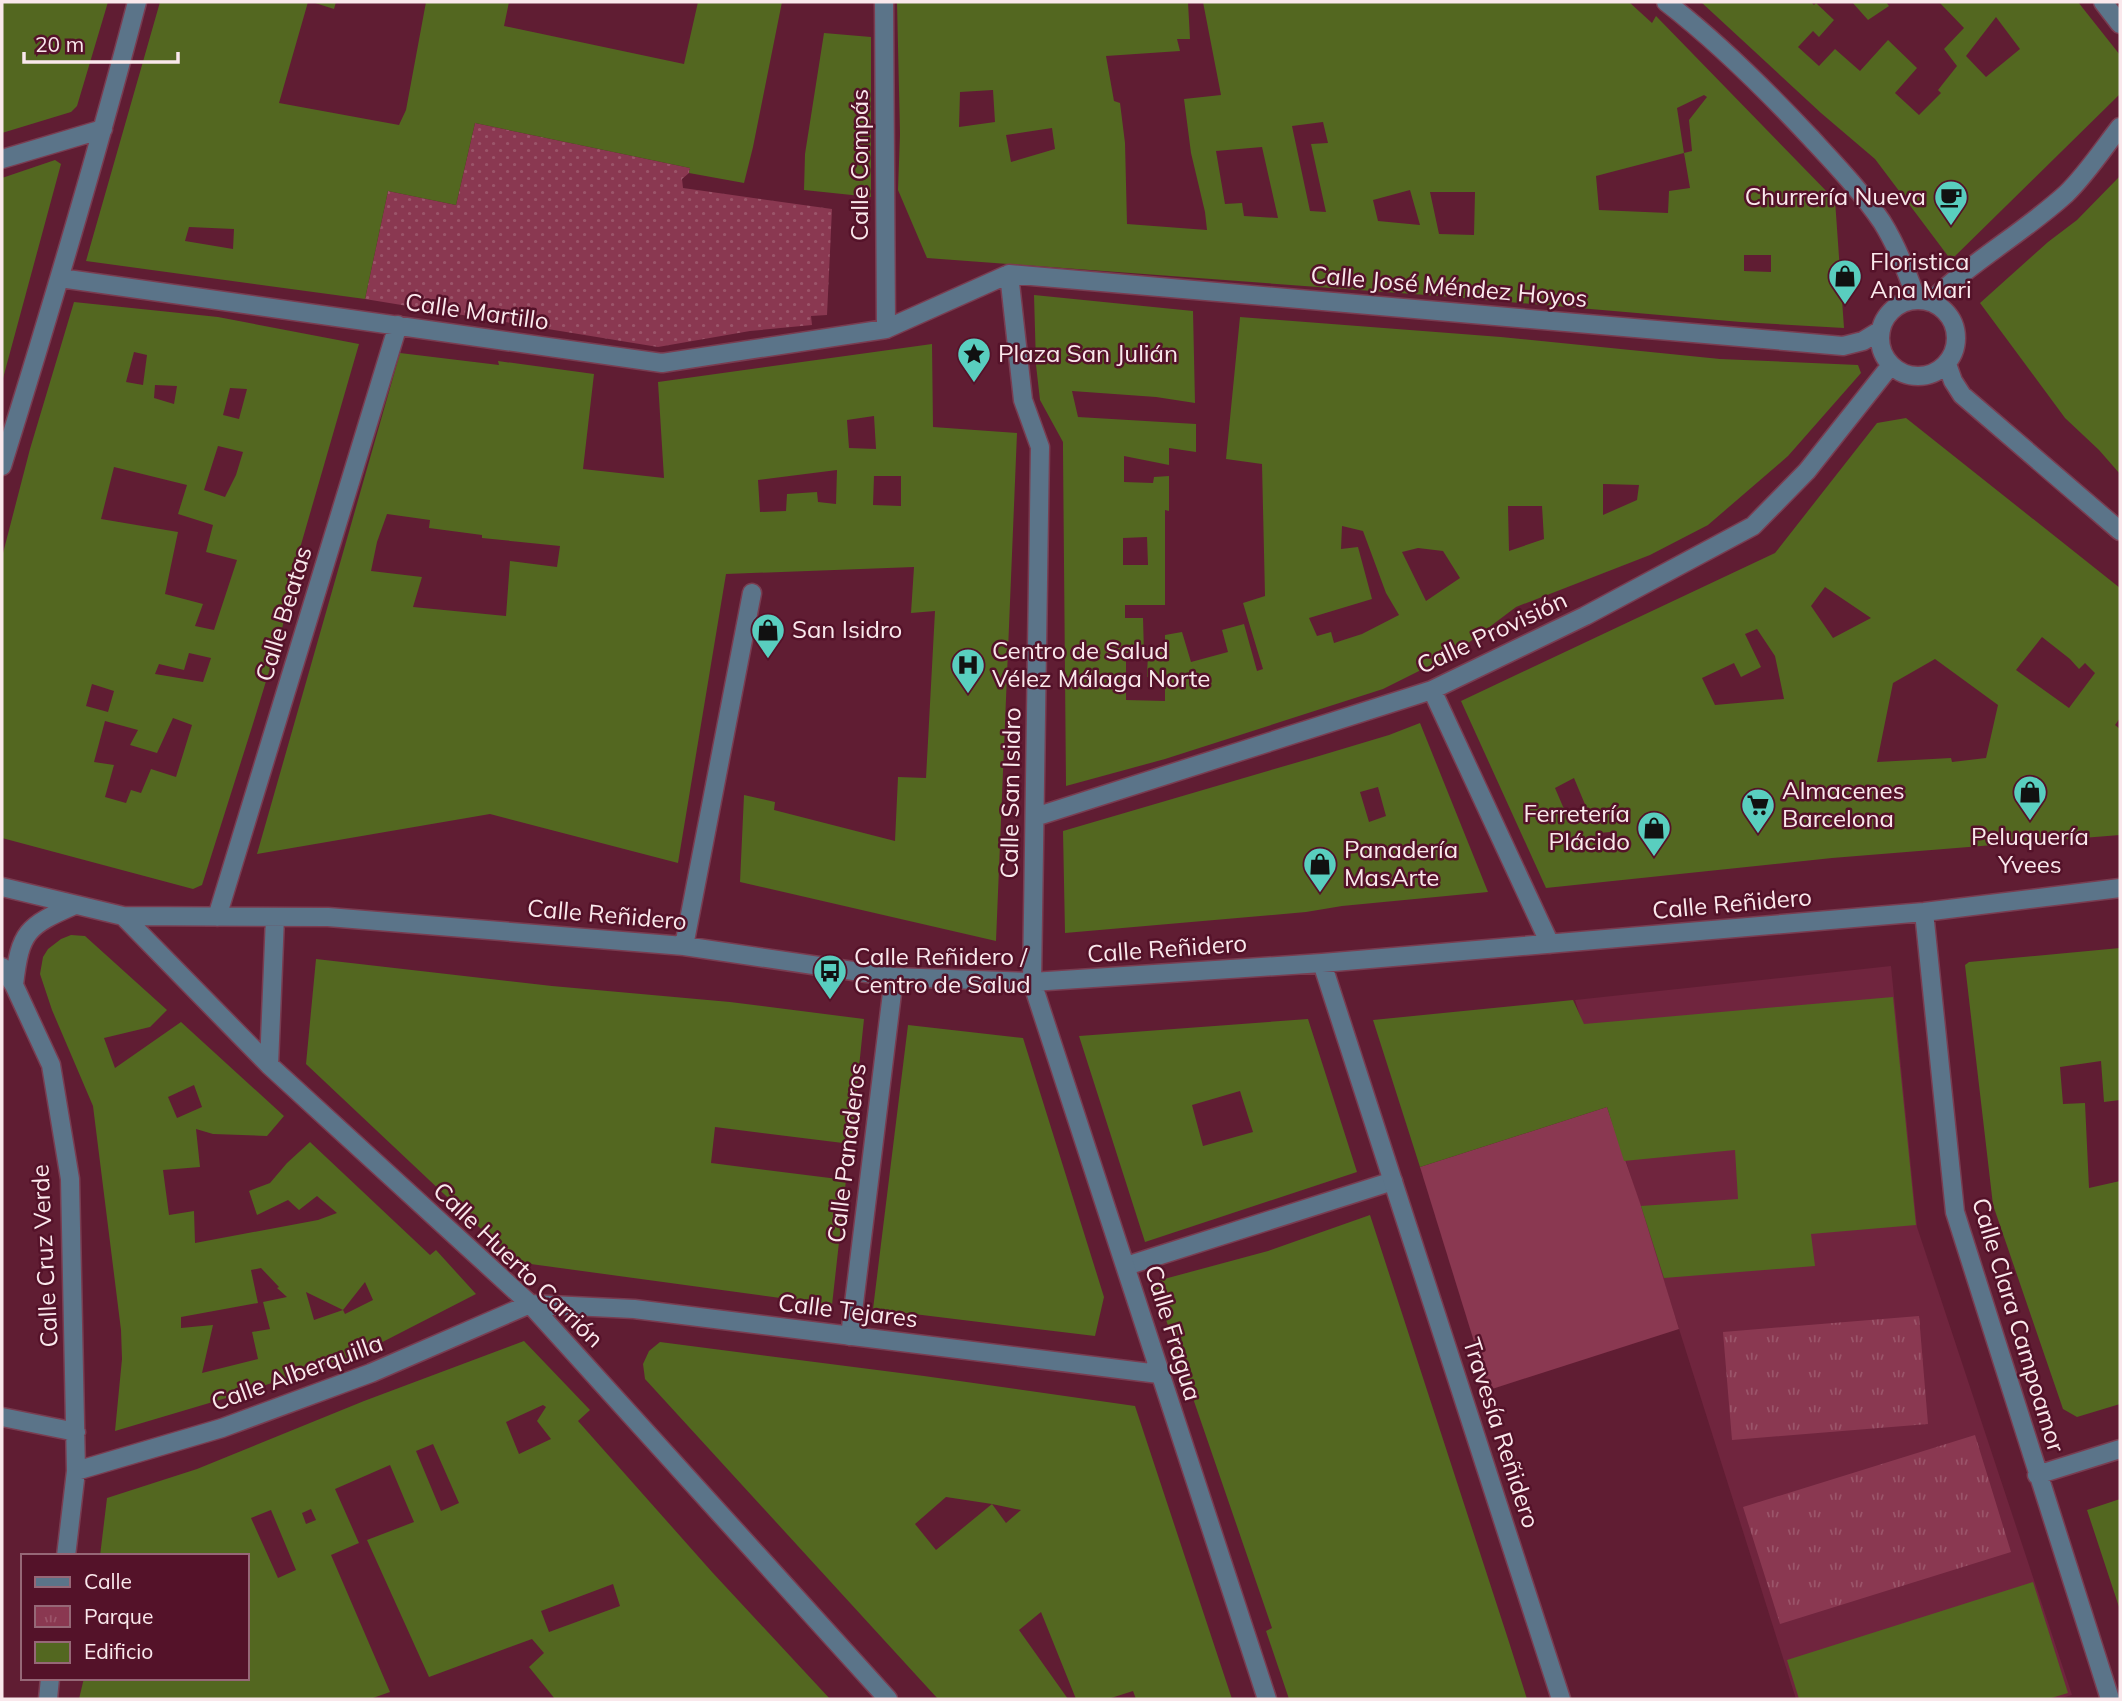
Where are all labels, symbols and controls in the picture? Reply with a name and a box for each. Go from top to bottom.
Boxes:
scale bar [24,21,178,65]
text: 20 m [35,31,84,57]
street label: Calle Compás [844,89,874,241]
cafe icon: Churrería Nueva [1932,178,1970,227]
place label: Churrería Nueva [1745,181,1926,211]
place label: Floristica Ana Mari [1870,246,1972,304]
shop icon: Floristica Ana Mari [1826,257,1864,306]
street label: Calle José Méndez Hoyos [1309,259,1589,313]
street label: Calle Martillo [403,286,551,336]
place icon: Plaza San Julián [955,335,993,384]
place label: Plaza San Julián [998,338,1178,368]
street label: Calle Beatas [248,543,318,685]
street label: Calle Provisión [1412,584,1572,680]
shop icon: San Isidro [749,611,787,660]
place label: San Isidro [792,614,902,644]
place label: Centro de Salud Vélez Málaga Norte [992,635,1210,693]
hospital icon: Centro de Salud Vélez Málaga Norte [949,646,987,695]
street label: Calle San Isidro [994,707,1026,879]
shop icon: Peluquería Yvees [2011,773,2049,822]
place label: Almacenes Barcelona [1782,775,1905,833]
supermarket icon: Almacenes Barcelona [1739,786,1777,835]
place label: Ferretería Plácido [1523,798,1630,856]
shop icon: Ferretería Plácido [1635,809,1673,858]
place label: Peluquería Yvees [1971,821,2089,879]
place label: Panadería MasArte [1344,834,1458,892]
shop icon: Panadería MasArte [1301,845,1339,894]
street label: Calle Reñidero [1651,881,1813,925]
street label: Calle Reñidero [526,892,688,936]
street label: Calle Reñidero [1086,927,1248,969]
place label: Calle Reñidero / Centro de Salud [854,941,1031,999]
bus stop icon: Calle Reñidero / Centro de Salud [811,952,849,1001]
street label: Calle Panaderos [820,1061,872,1244]
street label: Calle Cruz Verde [24,1164,64,1348]
street label: Calle Huerto Carrión [427,1175,610,1353]
street label: Calle Clara Campoamor [1966,1194,2072,1456]
street label: Calle Fragua [1139,1261,1209,1404]
street label: Calle Tejares [777,1287,920,1333]
street label: Calle Alberquilla [207,1327,387,1417]
street label: Travesía Reñidero [1457,1334,1547,1532]
legend [21,1554,248,1680]
text: Calle [84,1568,132,1594]
text: Parque [84,1603,153,1629]
text: Edificio [84,1638,153,1664]

